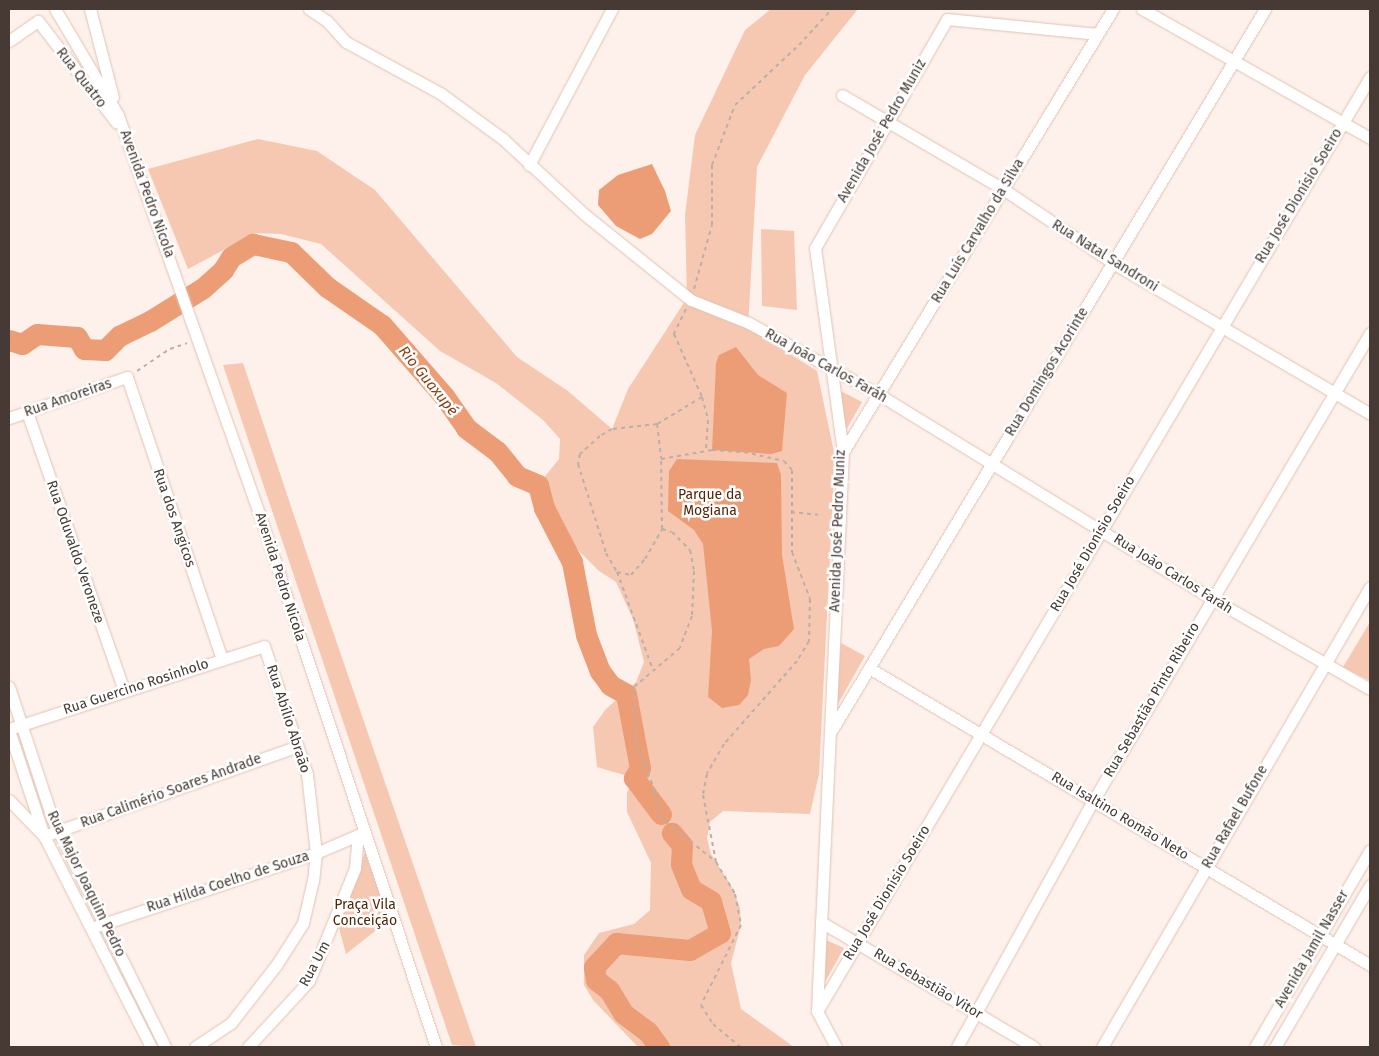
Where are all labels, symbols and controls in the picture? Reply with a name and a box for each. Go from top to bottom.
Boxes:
street label: Rua Quatro [52,45,110,111]
street label: Avenida José Pedro Muniz [834,56,930,206]
street label: Rua José Dionísio Soeiro [1252,125,1346,267]
street label: Avenida Pedro Nicola [116,128,178,260]
street label: Rua Luís Carvalho da Silva [928,156,1028,306]
street label: Rua Natal Sandroni [1049,216,1161,296]
street label: Rua Domingos Acorinte [1002,304,1092,440]
street label: Rua João Carlos Faráh [762,325,890,407]
water label: Rio Guaxupé [394,343,462,419]
street label: Rua Amoreiras [22,375,114,421]
street label: Avenida José Pedro Muniz [827,449,849,613]
street label: Rua dos Angicos [149,466,199,570]
street label: Rua José Dionísio Soeiro [1047,473,1139,615]
street label: Rua Oduvaldo Veroneze [43,478,107,626]
park label: Parque da Mogiana [678,487,742,520]
street label: Avenida Pedro Nicola [251,510,309,644]
street label: Rua João Carlos Faráh [1110,530,1236,618]
street label: Rua Sebastião Pinto Ribeiro [1101,619,1203,781]
street label: Rua Guercino Rosinholo [61,656,211,718]
street label: Rua Abílio Abraão [263,663,313,775]
street label: Rua Calimério Soares Andrade [78,750,264,832]
street label: Rua Rafael Bufone [1199,762,1271,872]
street label: Rua Isaltino Romão Neto [1048,768,1192,864]
street label: Rua Major Joaquim Pedro [43,808,129,960]
street label: Rua José Dionísio Soeiro [840,822,934,964]
street label: Rua Hilda Coelho de Souza [145,848,311,916]
street label: Avenida Jamil Nasser [1271,887,1353,1011]
park label: Praça Vila Conceição [333,897,397,930]
street label: Rua Um [296,938,334,990]
street label: Rua Sebastião Vitor [871,945,985,1023]

